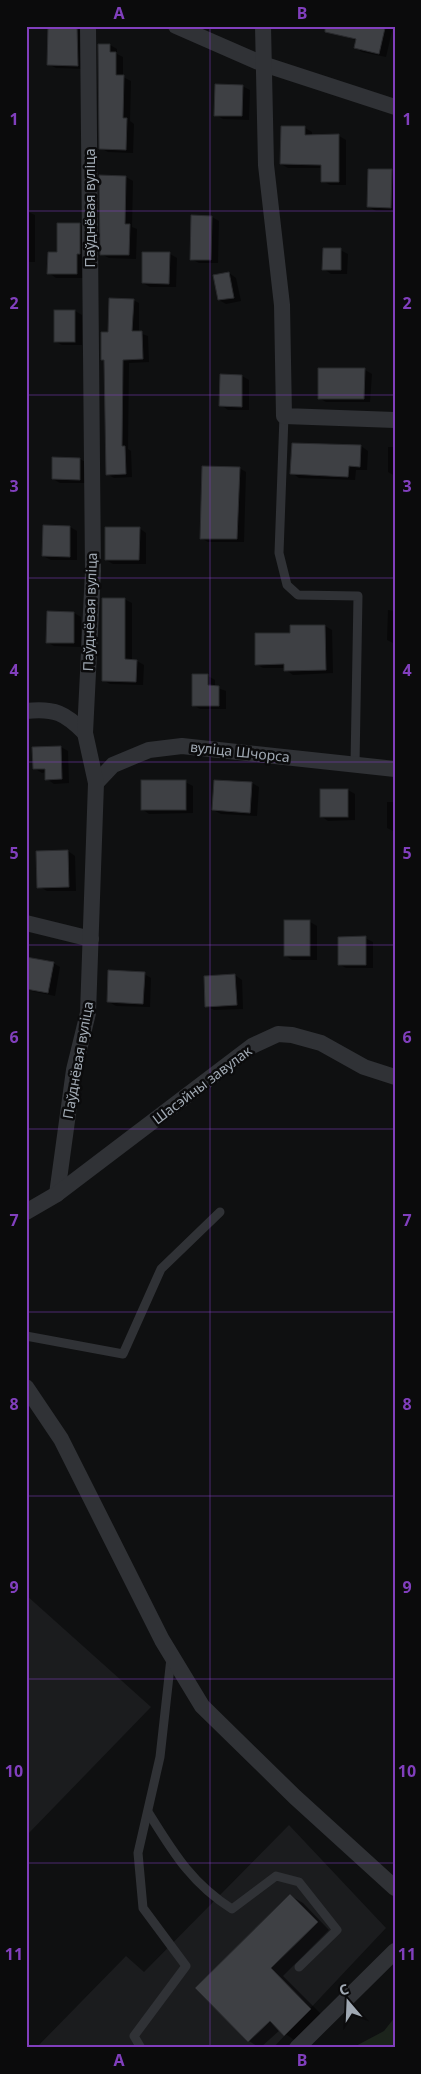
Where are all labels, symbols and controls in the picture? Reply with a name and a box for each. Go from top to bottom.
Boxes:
text: A [113,2,125,24]
text: B [297,2,307,24]
text: 1 [9,108,19,130]
text: 1 [402,108,412,130]
street label: Паўднёвая вуліца [80,149,99,267]
text: 2 [9,292,19,314]
text: 2 [402,292,412,314]
text: 3 [9,475,19,497]
text: 3 [402,475,412,497]
street label: Паўднёвая вуліца [78,552,101,672]
text: 4 [9,659,19,681]
text: 4 [402,659,412,681]
street label: вуліца Шчорса [189,737,291,766]
text: 5 [9,842,19,864]
text: 5 [402,842,412,864]
street label: Паўднёвая вуліца [58,1000,97,1120]
text: 6 [9,1026,19,1048]
text: 6 [402,1026,412,1048]
street label: Шасэйны завулак [148,1041,256,1128]
text: 7 [9,1209,19,1231]
text: 7 [402,1209,412,1231]
text: 8 [9,1393,19,1415]
text: 8 [402,1393,412,1415]
text: 9 [9,1576,19,1598]
text: 9 [402,1576,412,1598]
text: 10 [5,1760,23,1782]
text: 10 [398,1760,416,1782]
text: 11 [5,1943,23,1965]
text: 11 [398,1943,416,1965]
north arrow [324,1976,374,2026]
text: С [336,1979,351,2000]
text: A [113,2049,125,2071]
text: B [297,2049,307,2071]

